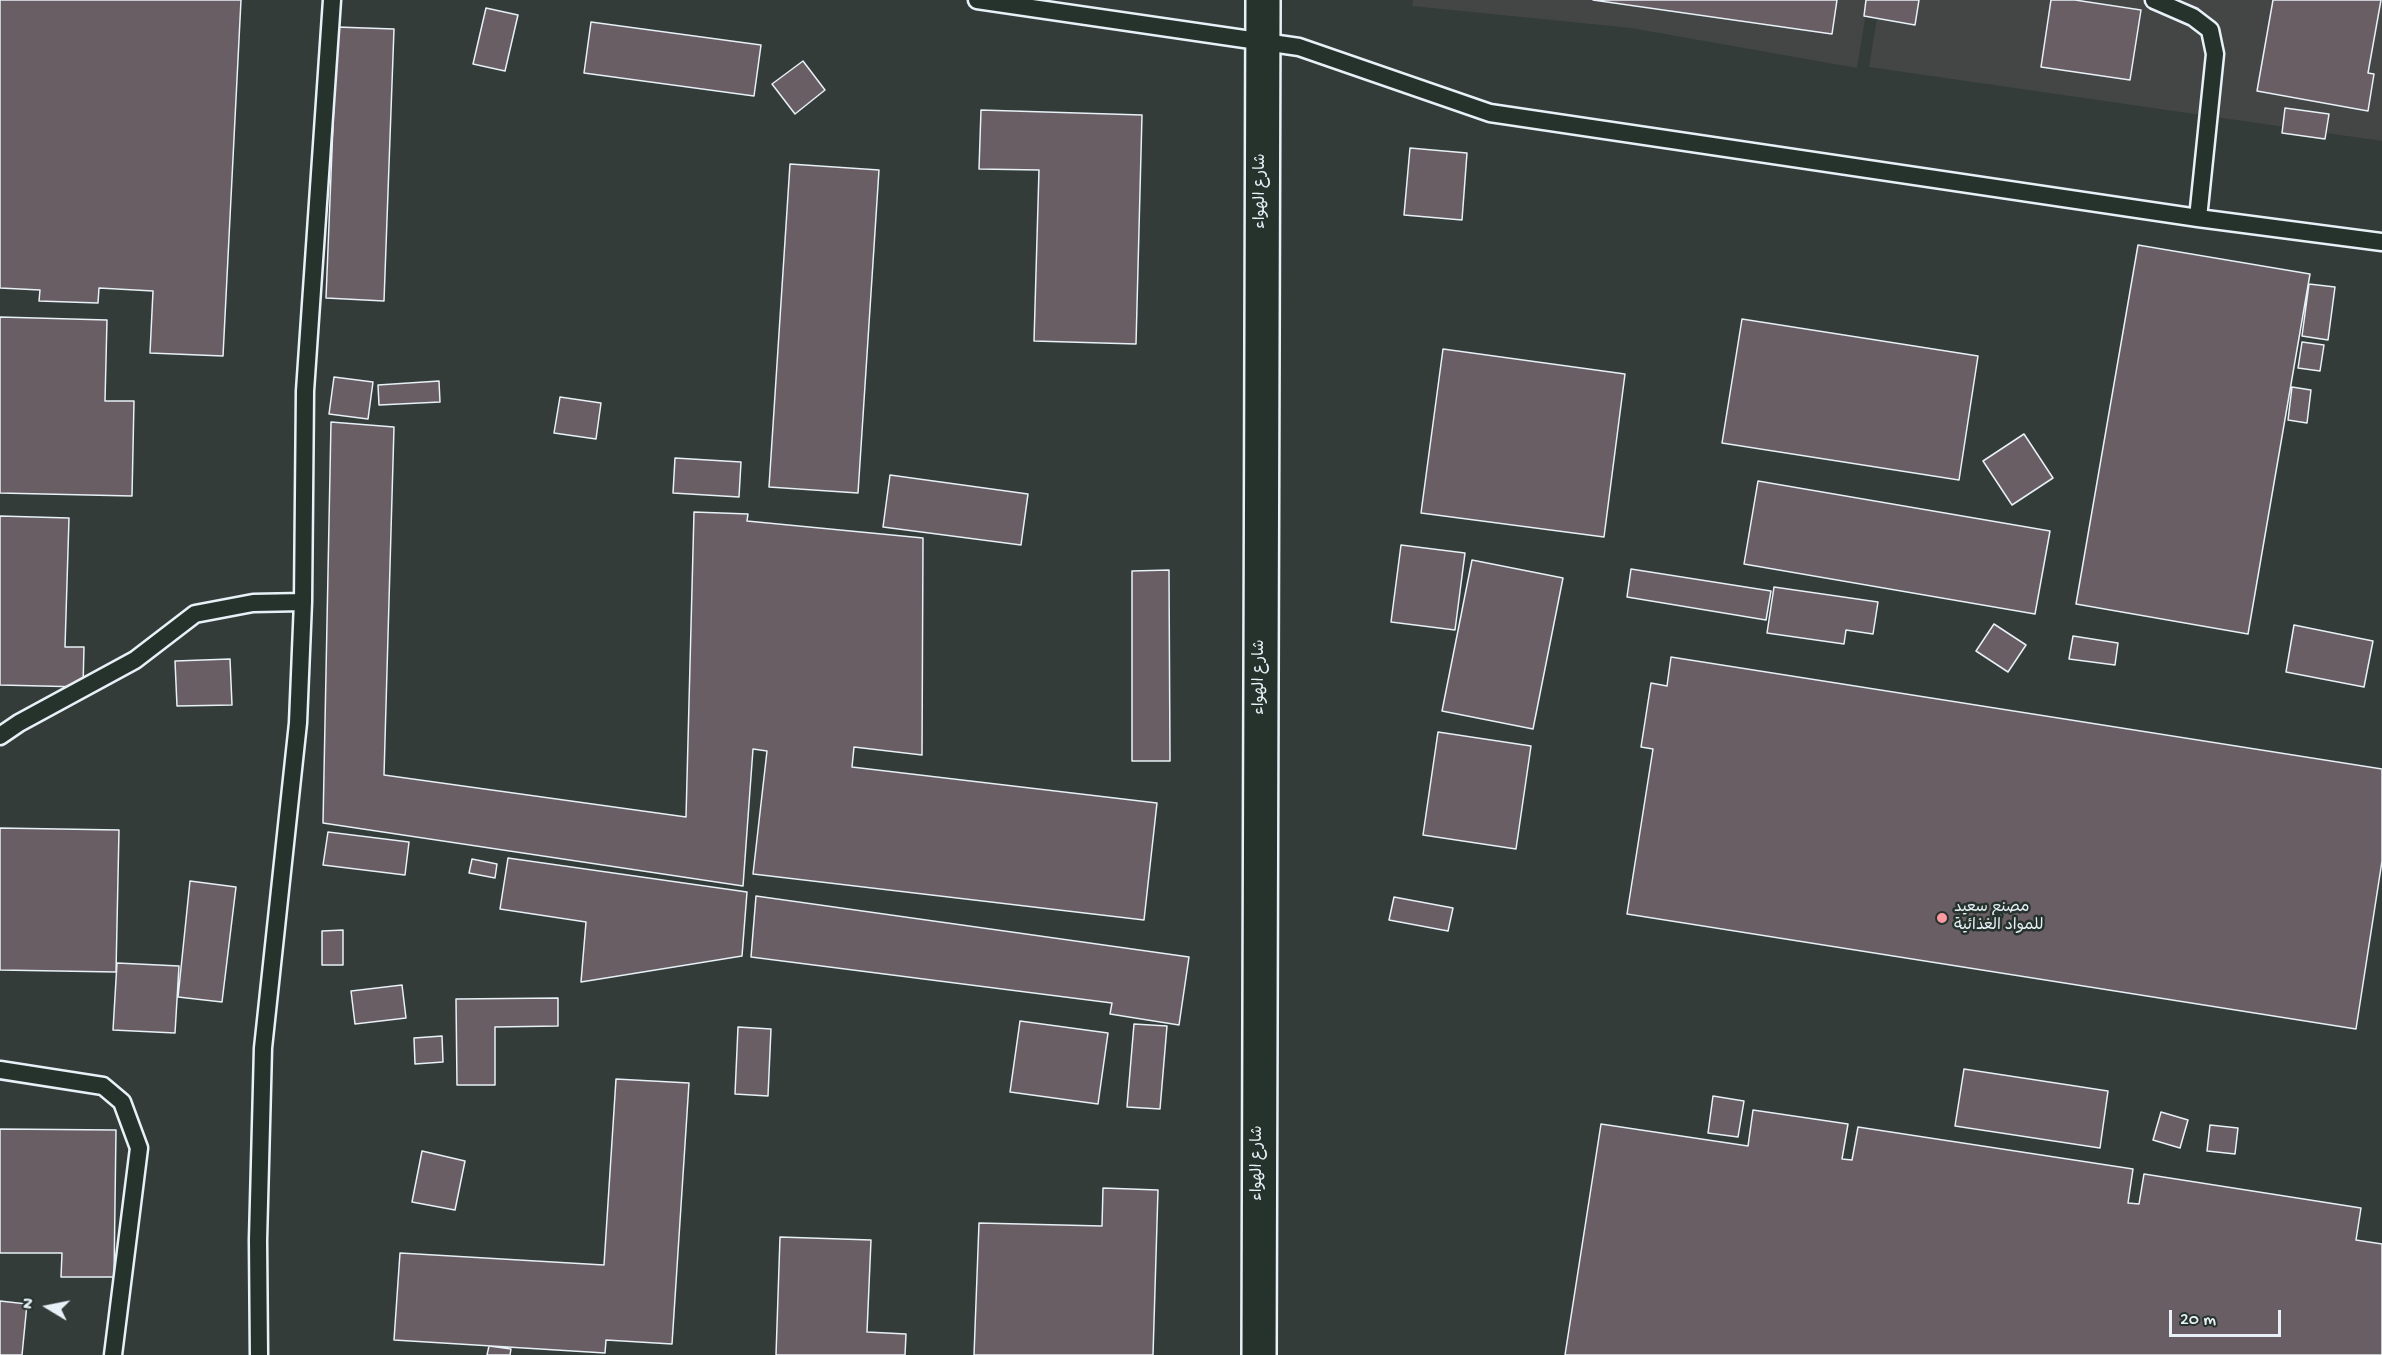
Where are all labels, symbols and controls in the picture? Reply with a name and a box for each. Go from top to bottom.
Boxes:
street label: شارع الهواء [1252,153,1272,229]
street label: شارع الهواء [1251,639,1271,715]
place label: مصنع سعيد للمواد الغذائية [1954,899,2043,937]
marker: مصنع سعيد للمواد الغذائية [1935,911,1949,925]
street label: شارع الهواء [1249,1125,1269,1201]
north arrow [18,1277,78,1337]
text: N [20,1297,40,1311]
scale bar [2172,1298,2284,1336]
text: 20 m [2180,1310,2216,1331]

